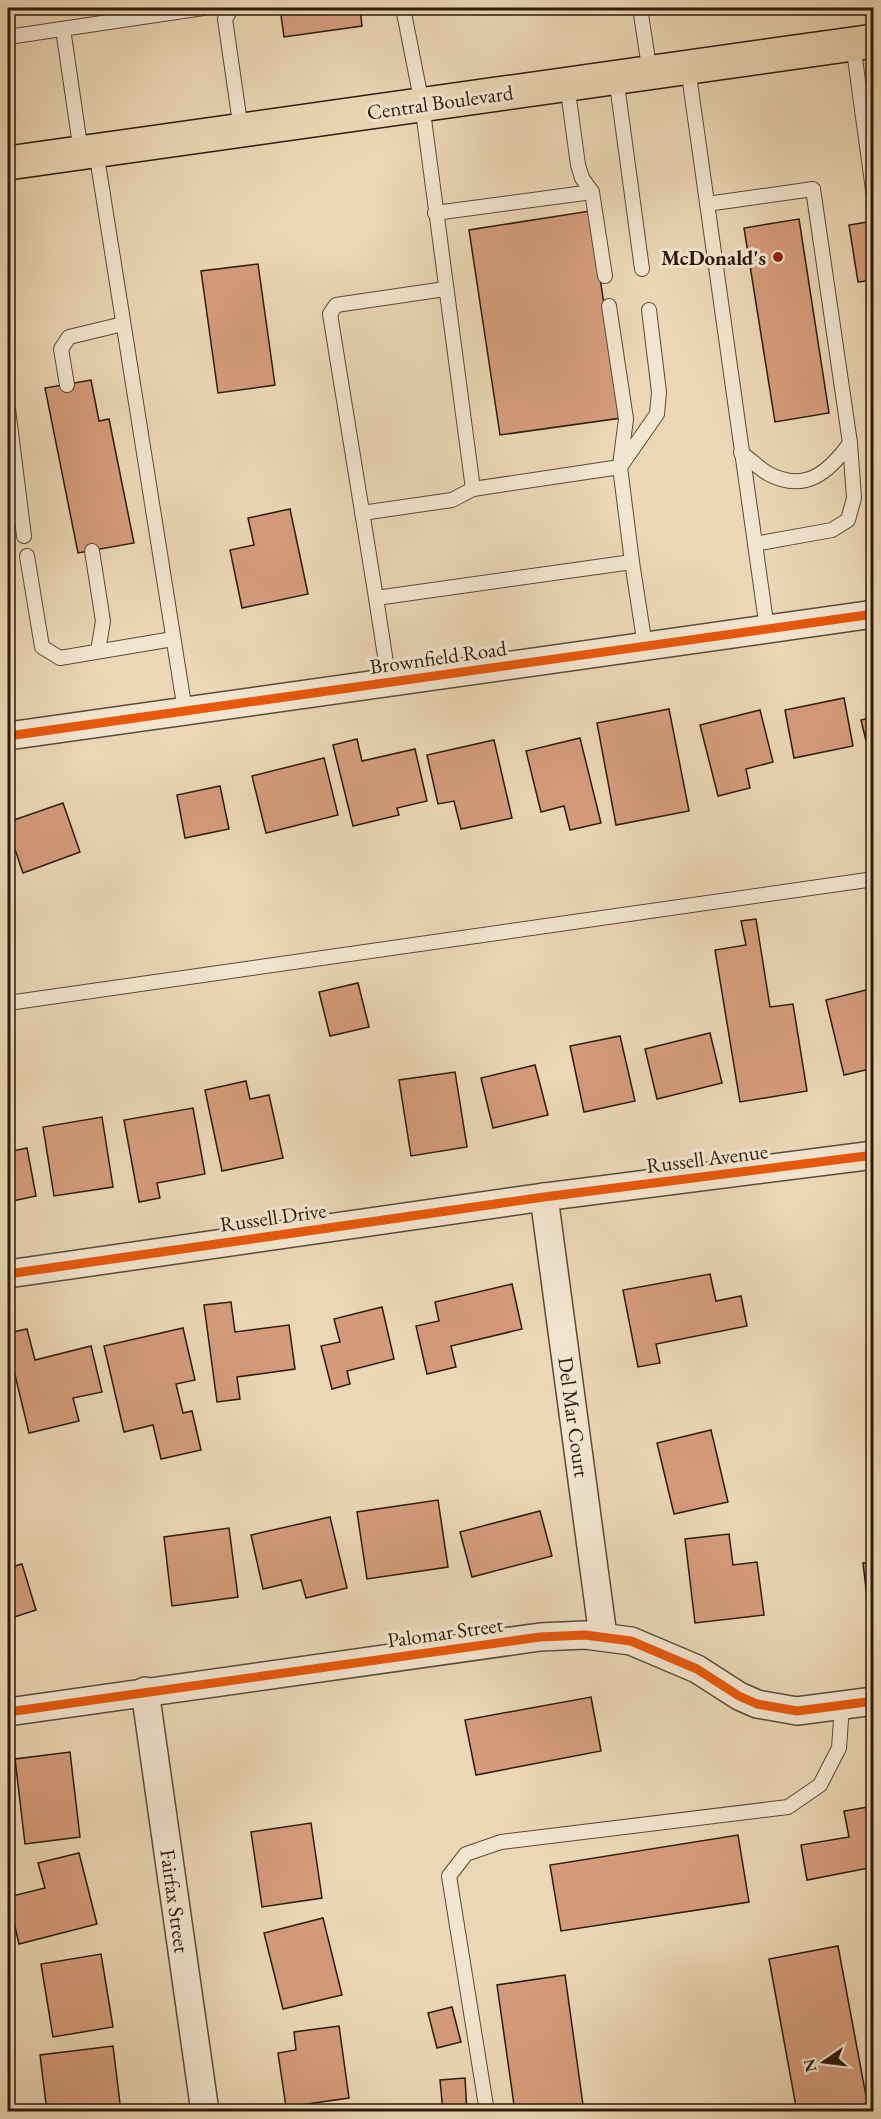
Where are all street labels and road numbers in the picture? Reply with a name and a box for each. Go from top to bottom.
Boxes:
street label: Central Boulevard [365,78,515,126]
street label: Brownfield Road [368,634,508,680]
street label: Russell Avenue [645,1137,769,1179]
street label: Russell Drive [218,1196,328,1238]
street label: Del Mar Court [552,1355,596,1479]
street label: Palomar Street [385,1610,505,1653]
street label: Fairfax Street [154,1847,196,1955]

